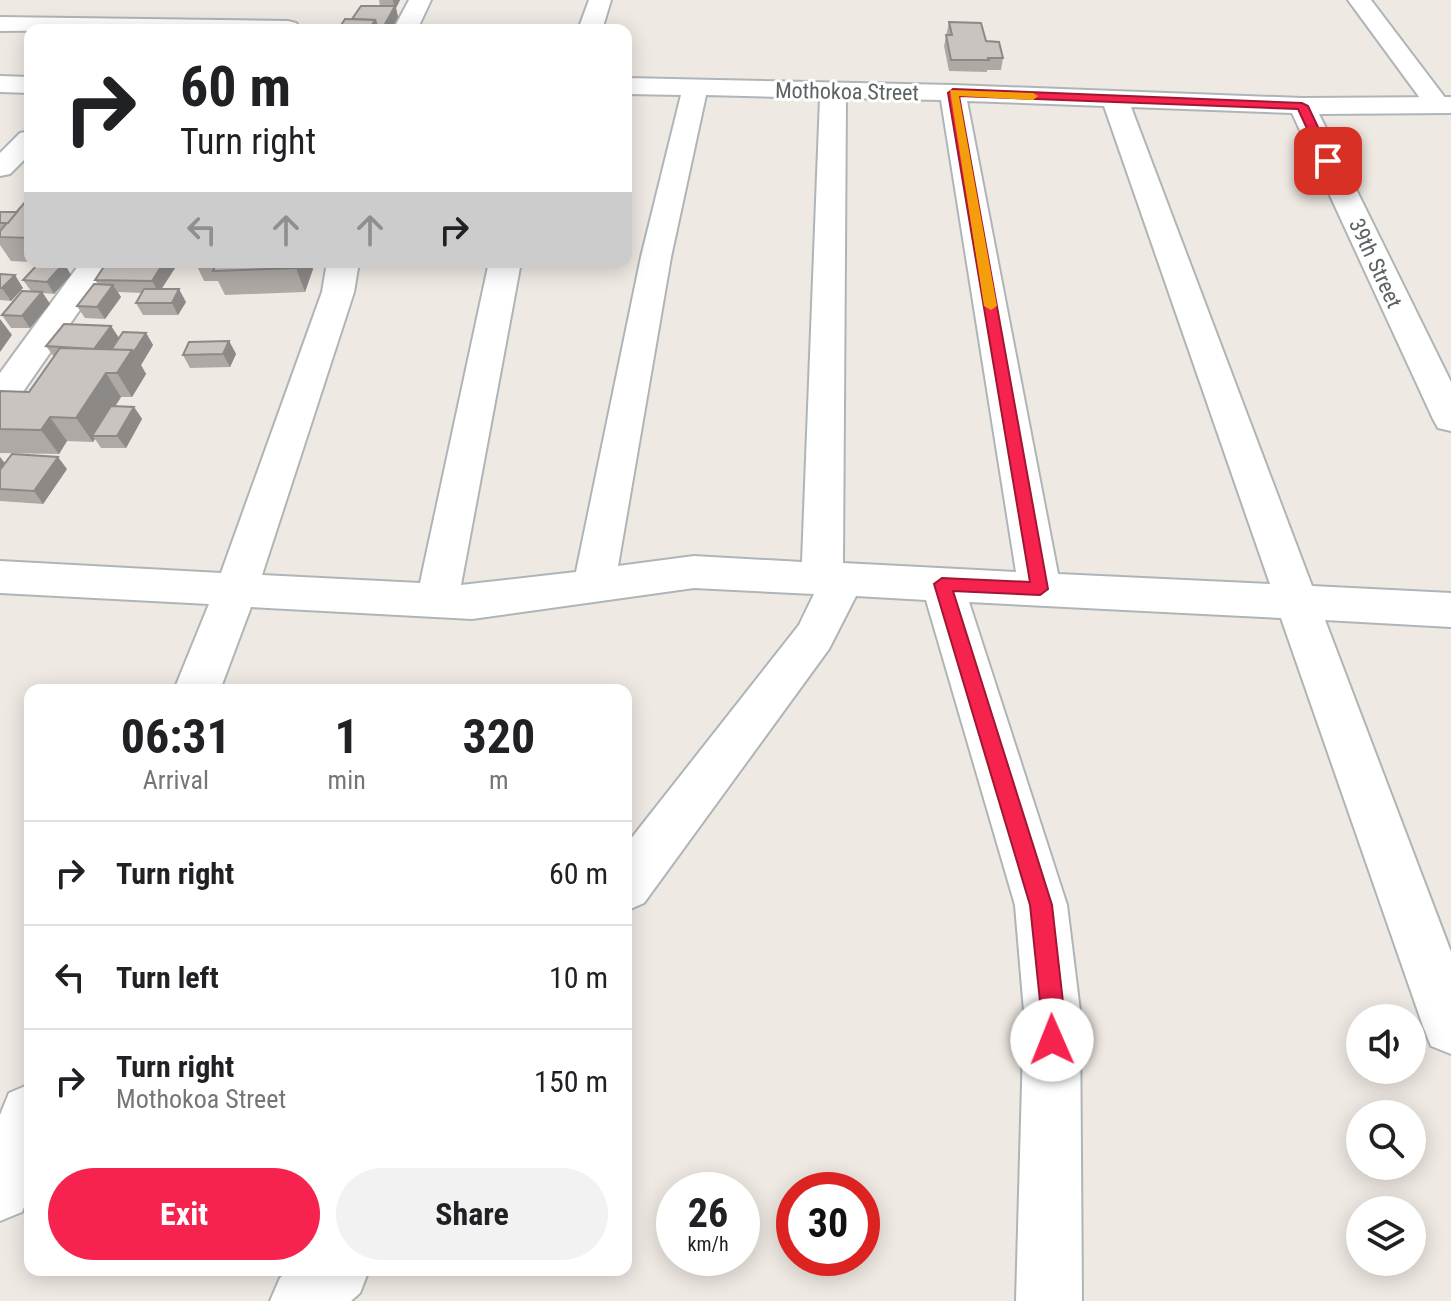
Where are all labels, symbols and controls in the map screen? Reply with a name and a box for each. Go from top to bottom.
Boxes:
text: 60 m [180,54,291,120]
icon: right [48,56,152,160]
street label: Mothokoa Street [775,78,919,105]
text: Turn right [180,121,316,163]
pin [1294,127,1362,195]
icon: arrive [1306,139,1350,183]
icon: left [180,208,224,252]
icon: ahead [264,208,308,252]
icon: ahead [348,208,392,252]
icon: right [432,208,476,252]
street label: 39th Street [1344,215,1407,312]
text: 06:31 [121,708,231,765]
text: 1 [335,708,359,765]
text: 320 [462,708,535,765]
text: Arrival [143,765,209,795]
text: min [328,765,366,795]
text: m [489,765,509,795]
icon: right [48,851,92,895]
text: Turn right [116,856,234,891]
text: 60 m [549,856,608,891]
icon: left [48,955,92,999]
text: Turn left [116,960,219,995]
text: 10 m [549,960,608,995]
position arrow [1010,998,1094,1082]
map controls [1346,1004,1426,1276]
button: sound [1346,1004,1426,1084]
text: Turn right [116,1049,234,1084]
icon: right [48,1059,92,1103]
text: 150 m [534,1064,608,1099]
text: Mothokoa Street [116,1084,286,1114]
button: search [1346,1100,1426,1180]
button: Exit [48,1168,320,1260]
button: Share [336,1168,608,1260]
speed limit sign: 30 [776,1172,880,1276]
text: 26 [688,1190,728,1237]
button: layers [1346,1196,1426,1276]
text: km/h [687,1232,729,1256]

